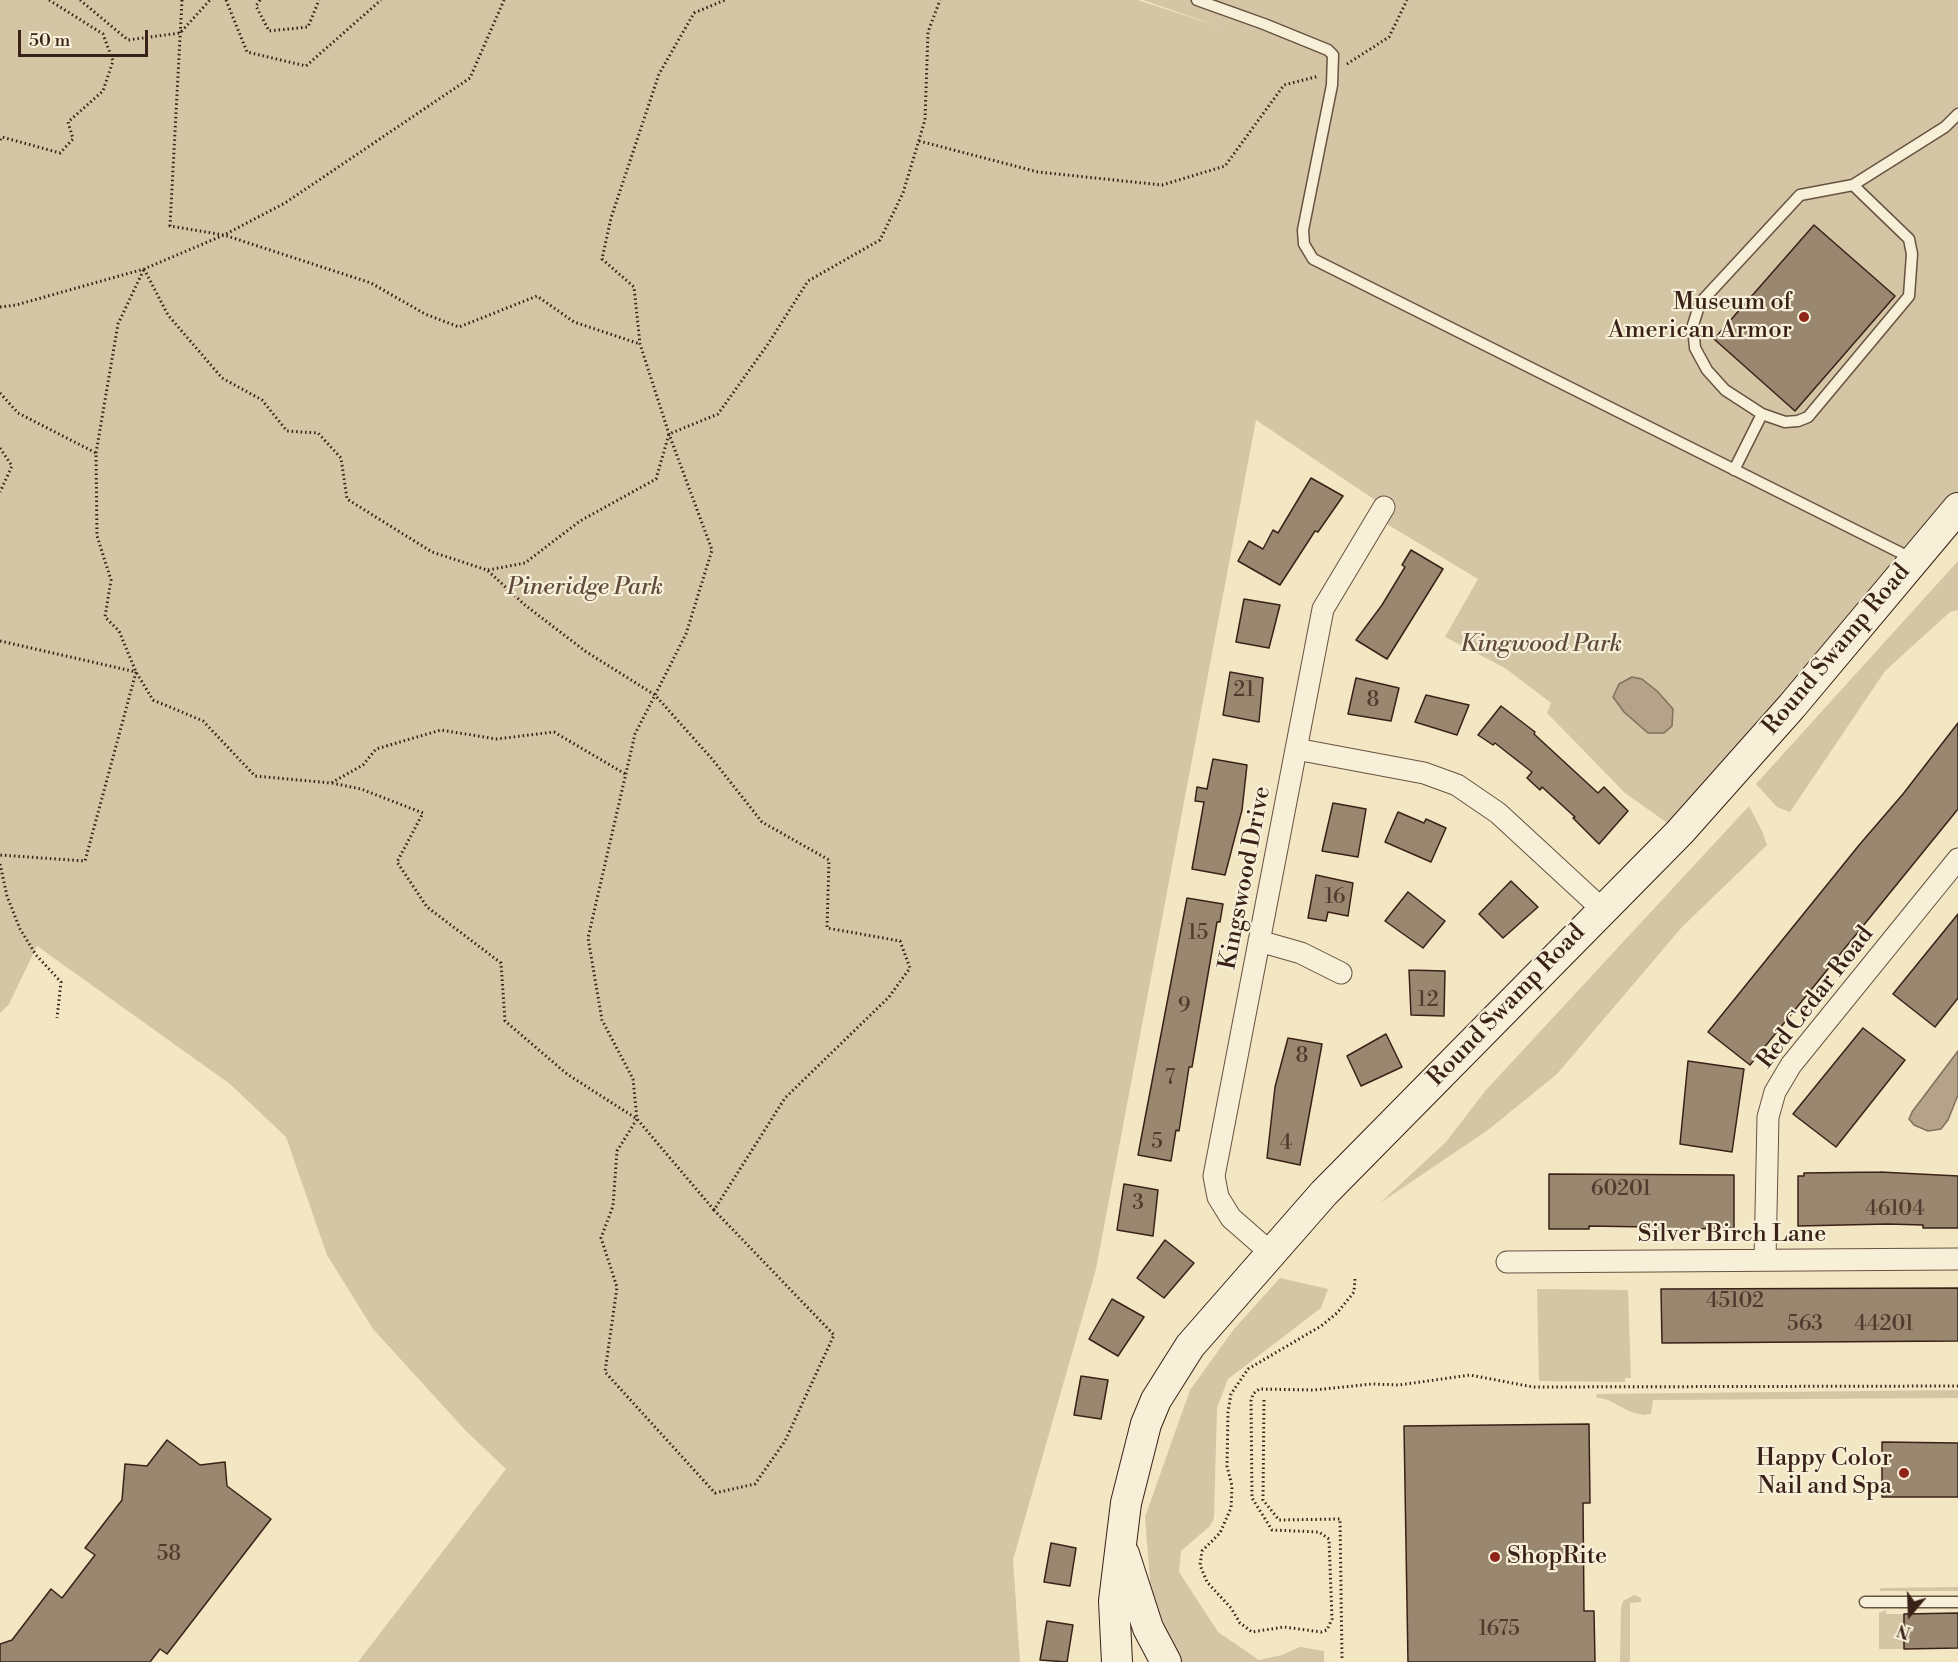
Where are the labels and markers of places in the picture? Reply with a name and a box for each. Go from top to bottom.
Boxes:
place label: Museum of American Armor [1608,289,1792,345]
marker: Museum of American Armor [1797,310,1811,324]
place label: Happy Color Nail and Spa [1756,1445,1892,1501]
marker: Happy Color Nail and Spa [1897,1466,1911,1480]
place label: ShopRite [1507,1543,1607,1571]
marker: ShopRite [1488,1550,1502,1564]

